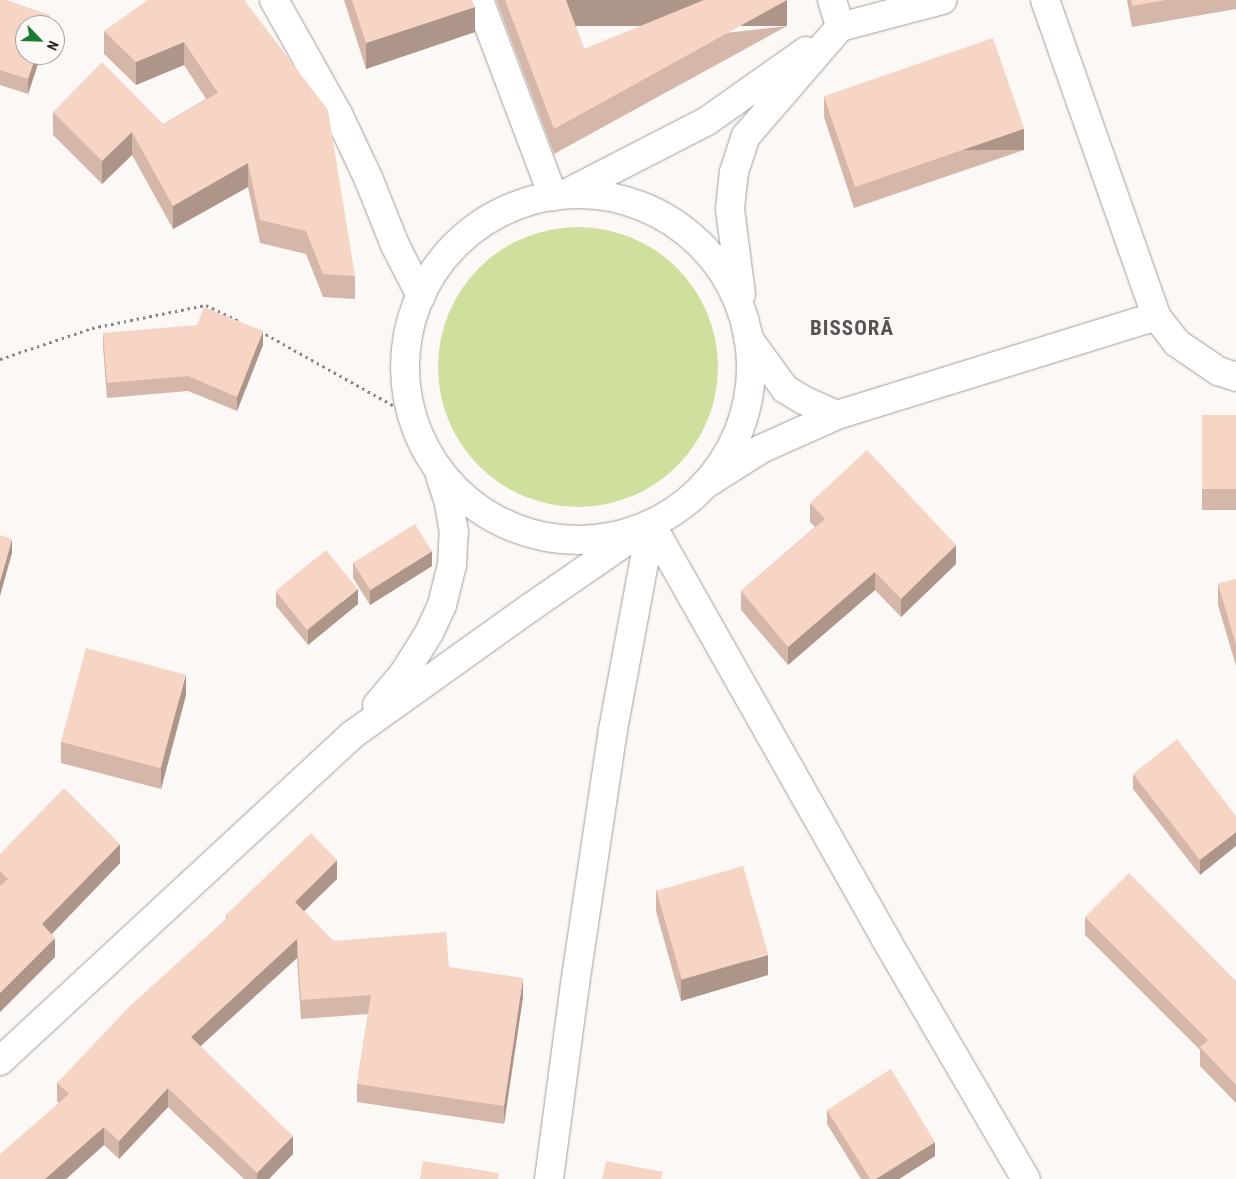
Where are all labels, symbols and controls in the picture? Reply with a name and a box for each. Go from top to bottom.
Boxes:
north arrow [15,15,65,65]
text: N [44,39,62,53]
district label: BISSORÃ [809,315,895,341]

